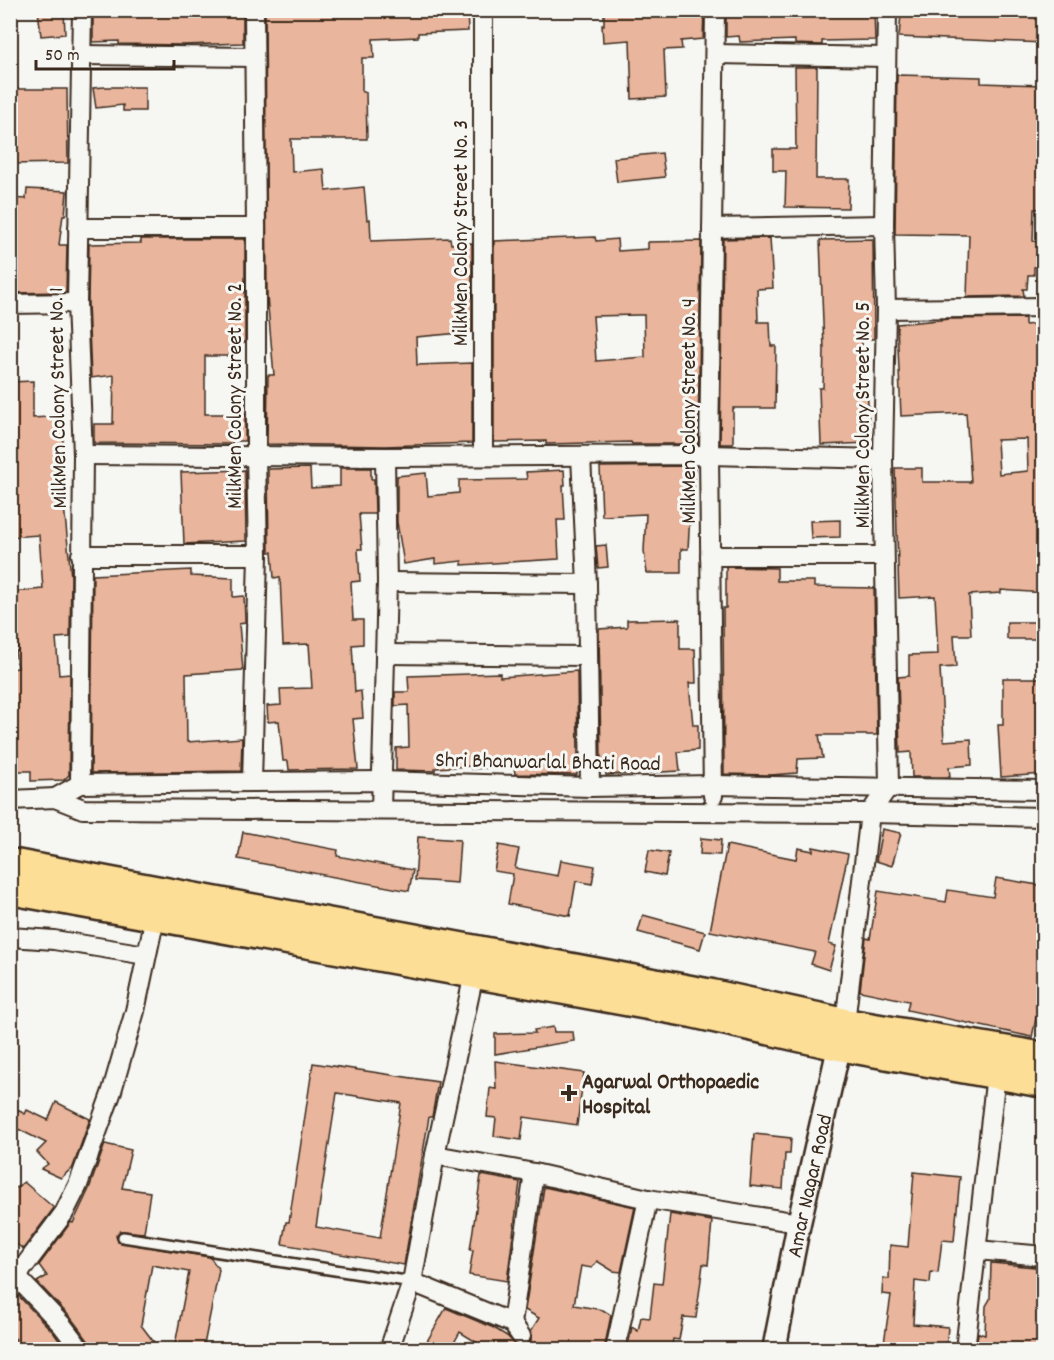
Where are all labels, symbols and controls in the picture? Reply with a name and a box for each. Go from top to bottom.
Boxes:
scale bar [36,33,174,71]
text: 50 m [45,44,80,69]
street label: MilkMen Colony Street No. 3 [447,120,478,346]
street label: MilkMen Colony Street No. 2 [221,283,252,509]
street label: MilkMen Colony Street No. 1 [42,287,77,509]
street label: MilkMen Colony Street No. 4 [675,298,706,524]
street label: MilkMen Colony Street No. 5 [849,302,880,528]
street label: Shri Bhanwarlal Bhati Road [435,746,661,781]
place label: Agarwal Orthopaedic Hospital [582,1068,759,1124]
marker: Agarwal Orthopaedic Hospital [560,1084,578,1102]
street label: Amar Nagar Road [781,1111,842,1261]

